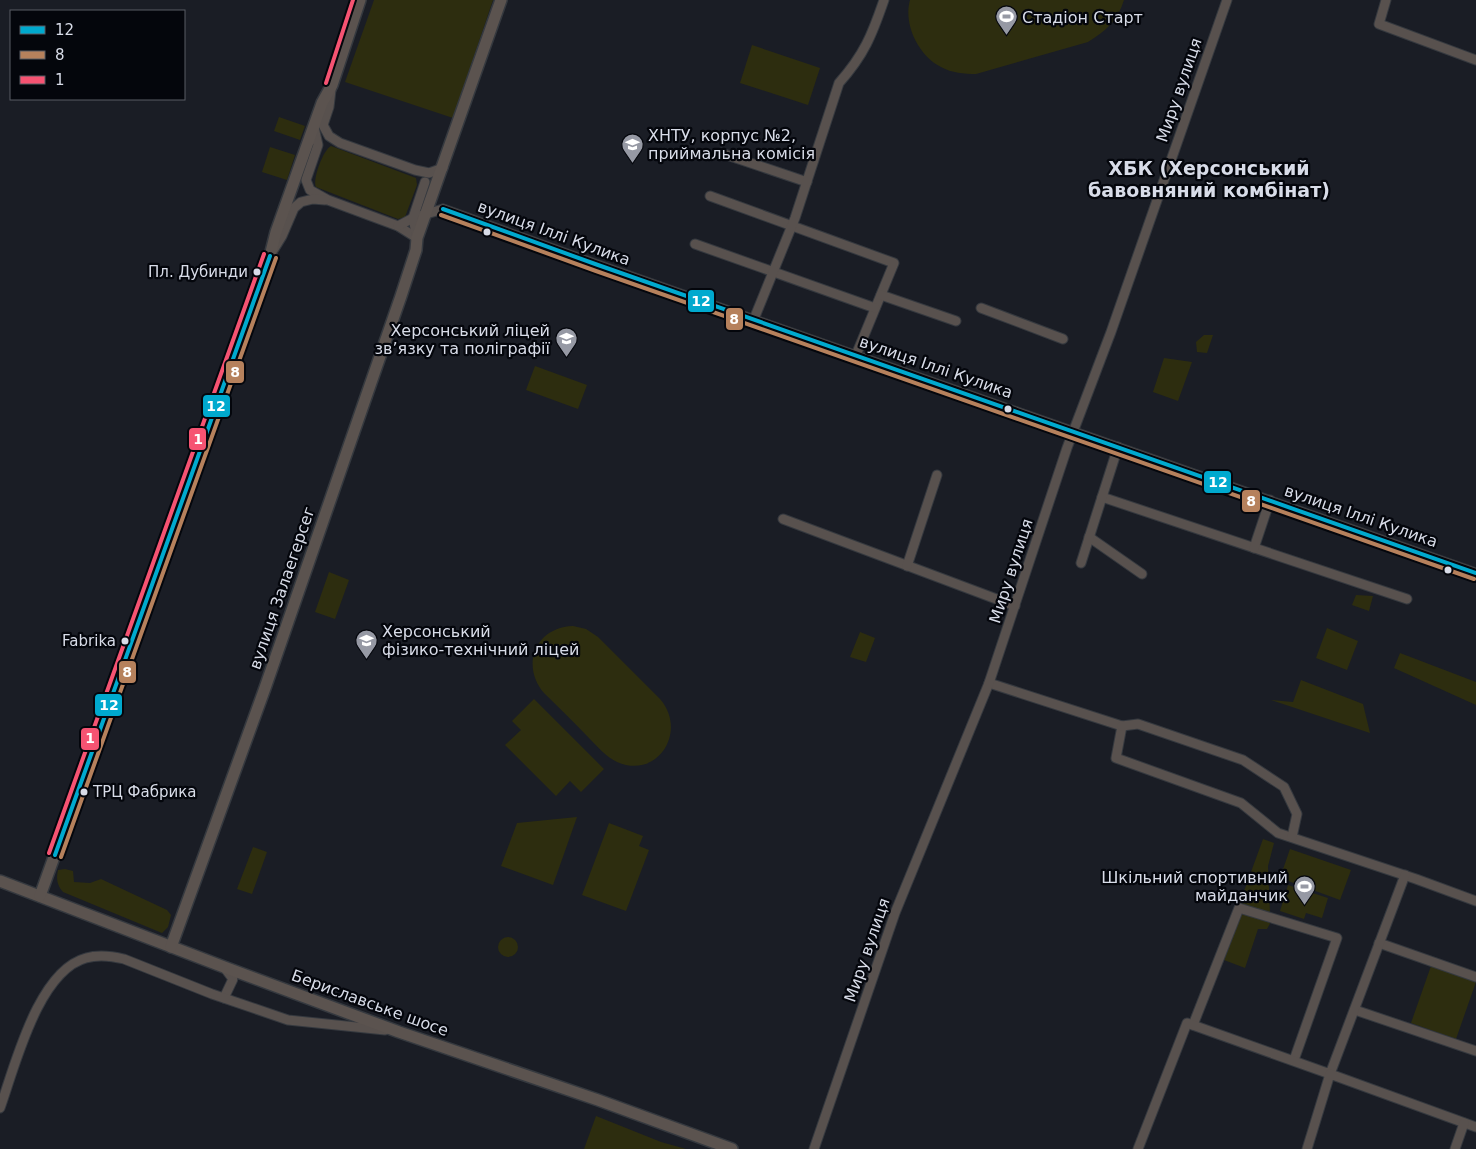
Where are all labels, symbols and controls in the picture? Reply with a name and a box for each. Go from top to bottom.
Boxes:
sports icon: Стадіон Старт [994,5,1018,36]
place label: Стадіон Старт [1022,8,1143,27]
legend [10,10,185,100]
text: 12 [55,21,74,39]
street label: Миру вулиця [1152,35,1206,145]
text: 8 [55,46,65,64]
text: 1 [55,71,65,89]
place label: ХНТУ, корпус №2, приймальна комісія [648,126,815,163]
school or university icon: ХНТУ, корпус №2, приймальна комісія [620,132,644,163]
district label: ХБК (Херсонський бавовняний комбінат) [1088,157,1330,201]
street label: вулиця Іллі Кулика [475,197,633,269]
unlabelled marker [482,227,492,237]
place label: Пл. Дубинди [148,263,248,281]
marker: Пл. Дубинди [252,267,262,277]
line badge: 12 [687,289,715,313]
text: 12 [691,293,711,309]
line badge: 8 [725,307,744,331]
text: 8 [729,311,739,327]
place label: Херсонський ліцей зв’язку та поліграфії [375,321,551,358]
school or university icon: Херсонський ліцей зв’язку та поліграфії [554,327,578,358]
street label: вулиця Іллі Кулика [857,332,1015,402]
line badge: 8 [225,360,245,384]
text: 8 [230,364,240,380]
line badge: 12 [202,394,231,418]
text: 12 [206,398,226,414]
unlabelled marker [1003,404,1013,414]
line badge: 1 [188,427,207,451]
text: 1 [193,431,203,447]
line badge: 12 [1203,470,1232,494]
text: 12 [1208,474,1228,490]
street label: вулиця Іллі Кулика [1282,481,1440,551]
line badge: 8 [1241,489,1261,513]
text: 8 [1246,493,1256,509]
street label: вулиця Залаегерсег [245,504,319,672]
street label: Миру вулиця [985,516,1037,626]
unlabelled marker [1443,565,1453,575]
place label: Херсонський фізико-технічний ліцей [382,622,579,659]
school or university icon: Херсонський фізико-технічний ліцей [354,628,378,659]
place label: Fabrika [62,632,116,650]
marker: Fabrika [120,636,130,646]
line badge: 8 [118,660,137,684]
text: 8 [122,664,132,680]
line badge: 12 [94,693,123,717]
text: 12 [99,697,119,713]
line badge: 1 [80,727,100,751]
text: 1 [85,730,95,746]
place label: ТРЦ Фабрика [92,783,197,801]
marker: ТРЦ Фабрика [79,787,89,797]
place label: Шкільний спортивний майданчик [1101,868,1288,905]
sports icon: Шкільний спортивний майданчик [1292,874,1316,905]
street label: Миру вулиця [840,895,894,1005]
street label: Бериславське шосе [289,966,451,1040]

